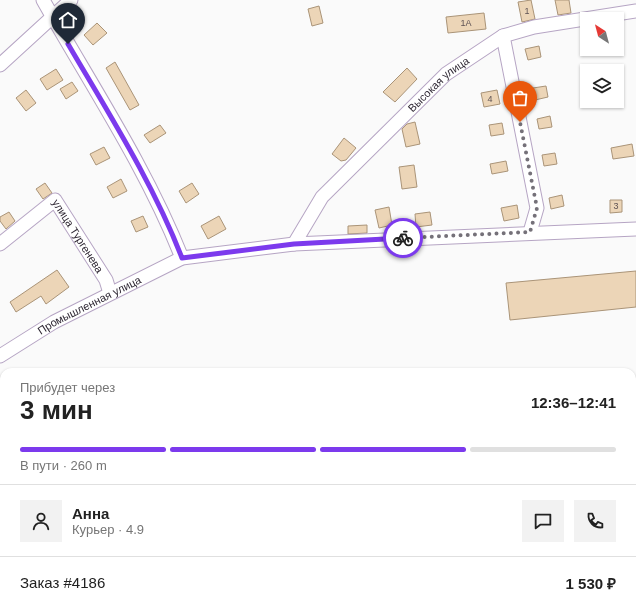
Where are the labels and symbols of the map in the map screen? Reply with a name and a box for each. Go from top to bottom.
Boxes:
pin [51,3,85,44]
house number: 1 [524,6,530,16]
north arrow [580,12,624,56]
house number: 1А [460,18,472,28]
street label: Высокая улица [405,54,472,114]
pin [503,81,537,122]
house number: 4 [487,94,493,104]
street label: улица Тургенева [50,197,106,276]
house number: 3 [613,201,619,211]
courier [383,218,423,258]
street label: Промышленная улица [35,273,144,337]

